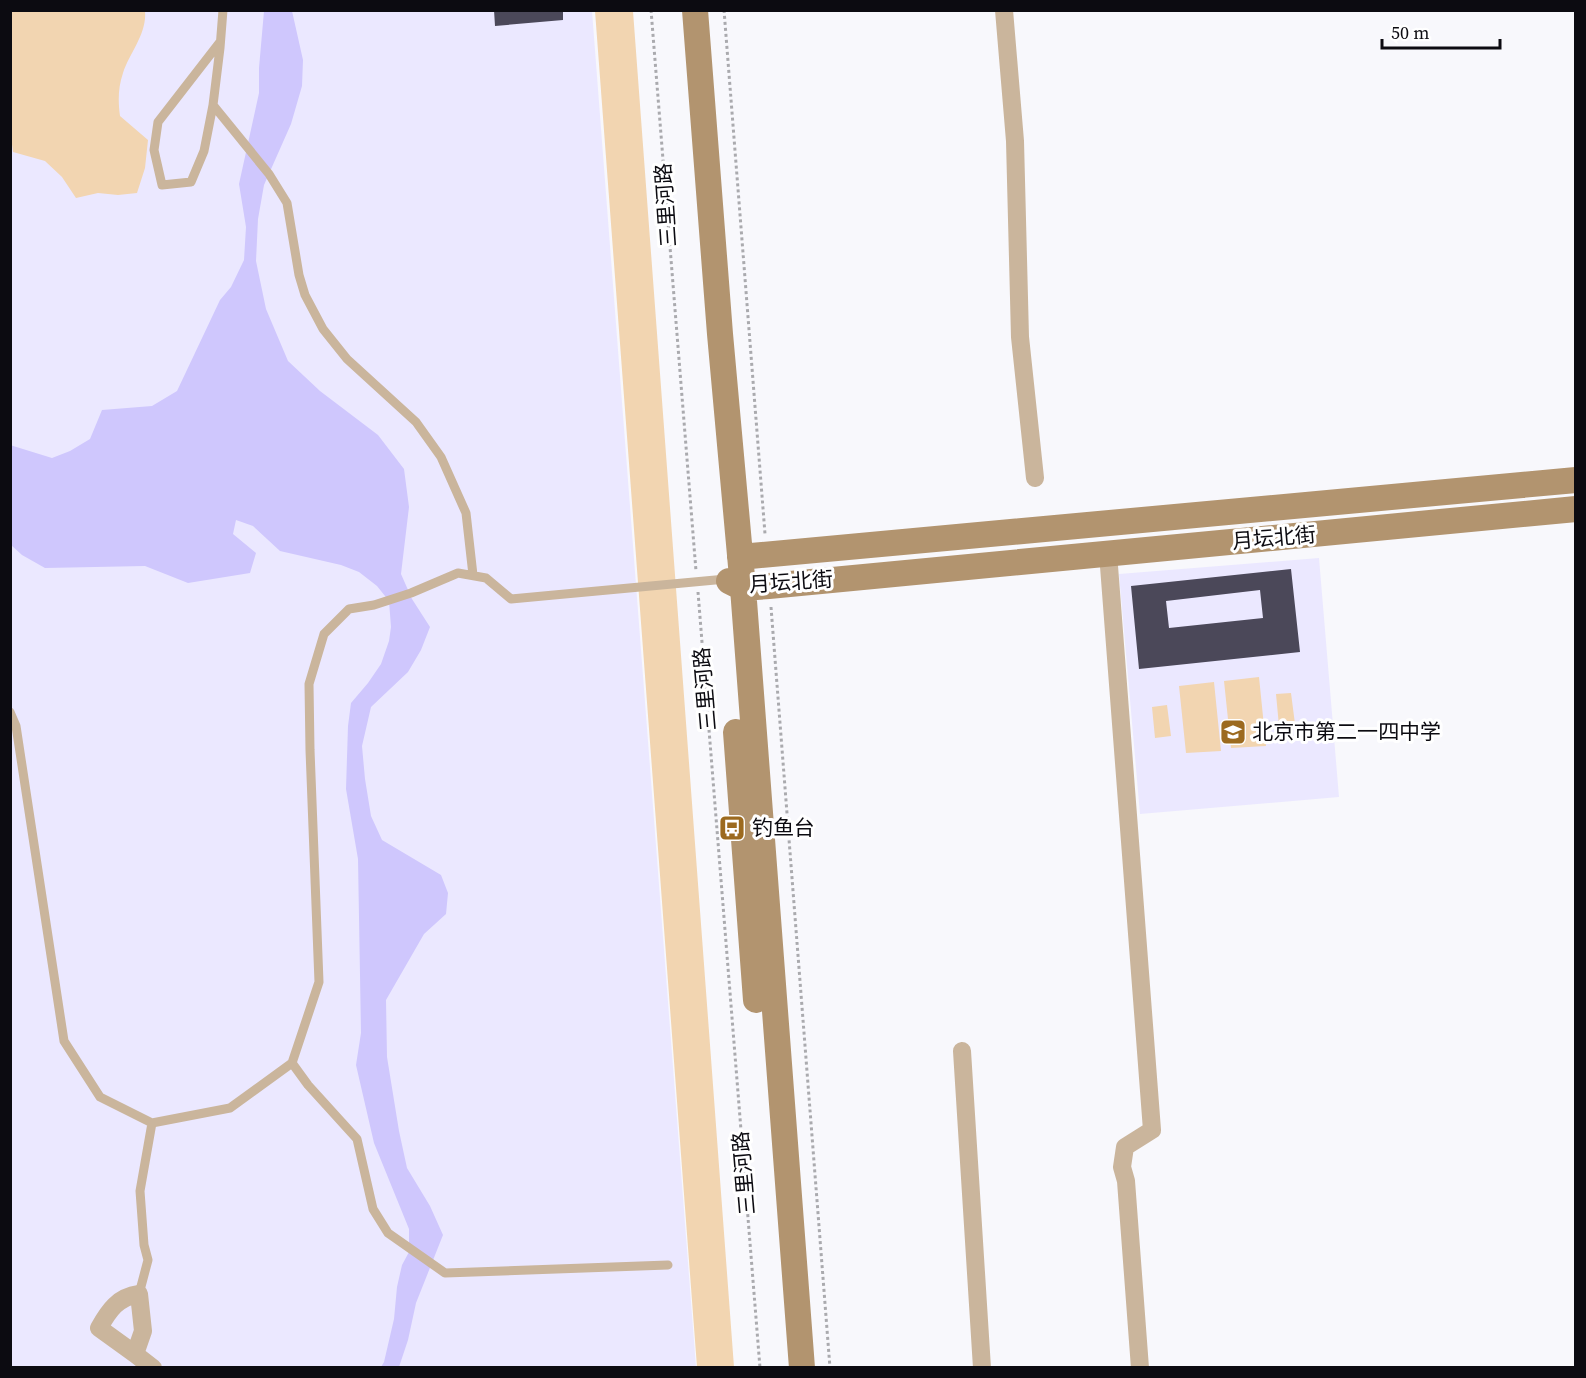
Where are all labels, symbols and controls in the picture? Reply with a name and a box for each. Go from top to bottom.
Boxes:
scale bar [1382,12,1500,50]
text: 50 m [1391,20,1429,45]
street label: 三里河路 [648,162,683,248]
street label: 月坛北街 [1231,519,1317,556]
street label: 月坛北街 [748,564,834,599]
street label: 三里河路 [686,646,723,732]
school or university icon: 北京市第二一四中学 [1218,717,1248,747]
place label: 北京市第二一四中学 [1252,717,1441,746]
bus stop icon: 钓鱼台 [717,813,747,843]
place label: 钓鱼台 [752,813,815,842]
street label: 三里河路 [725,1130,762,1216]

